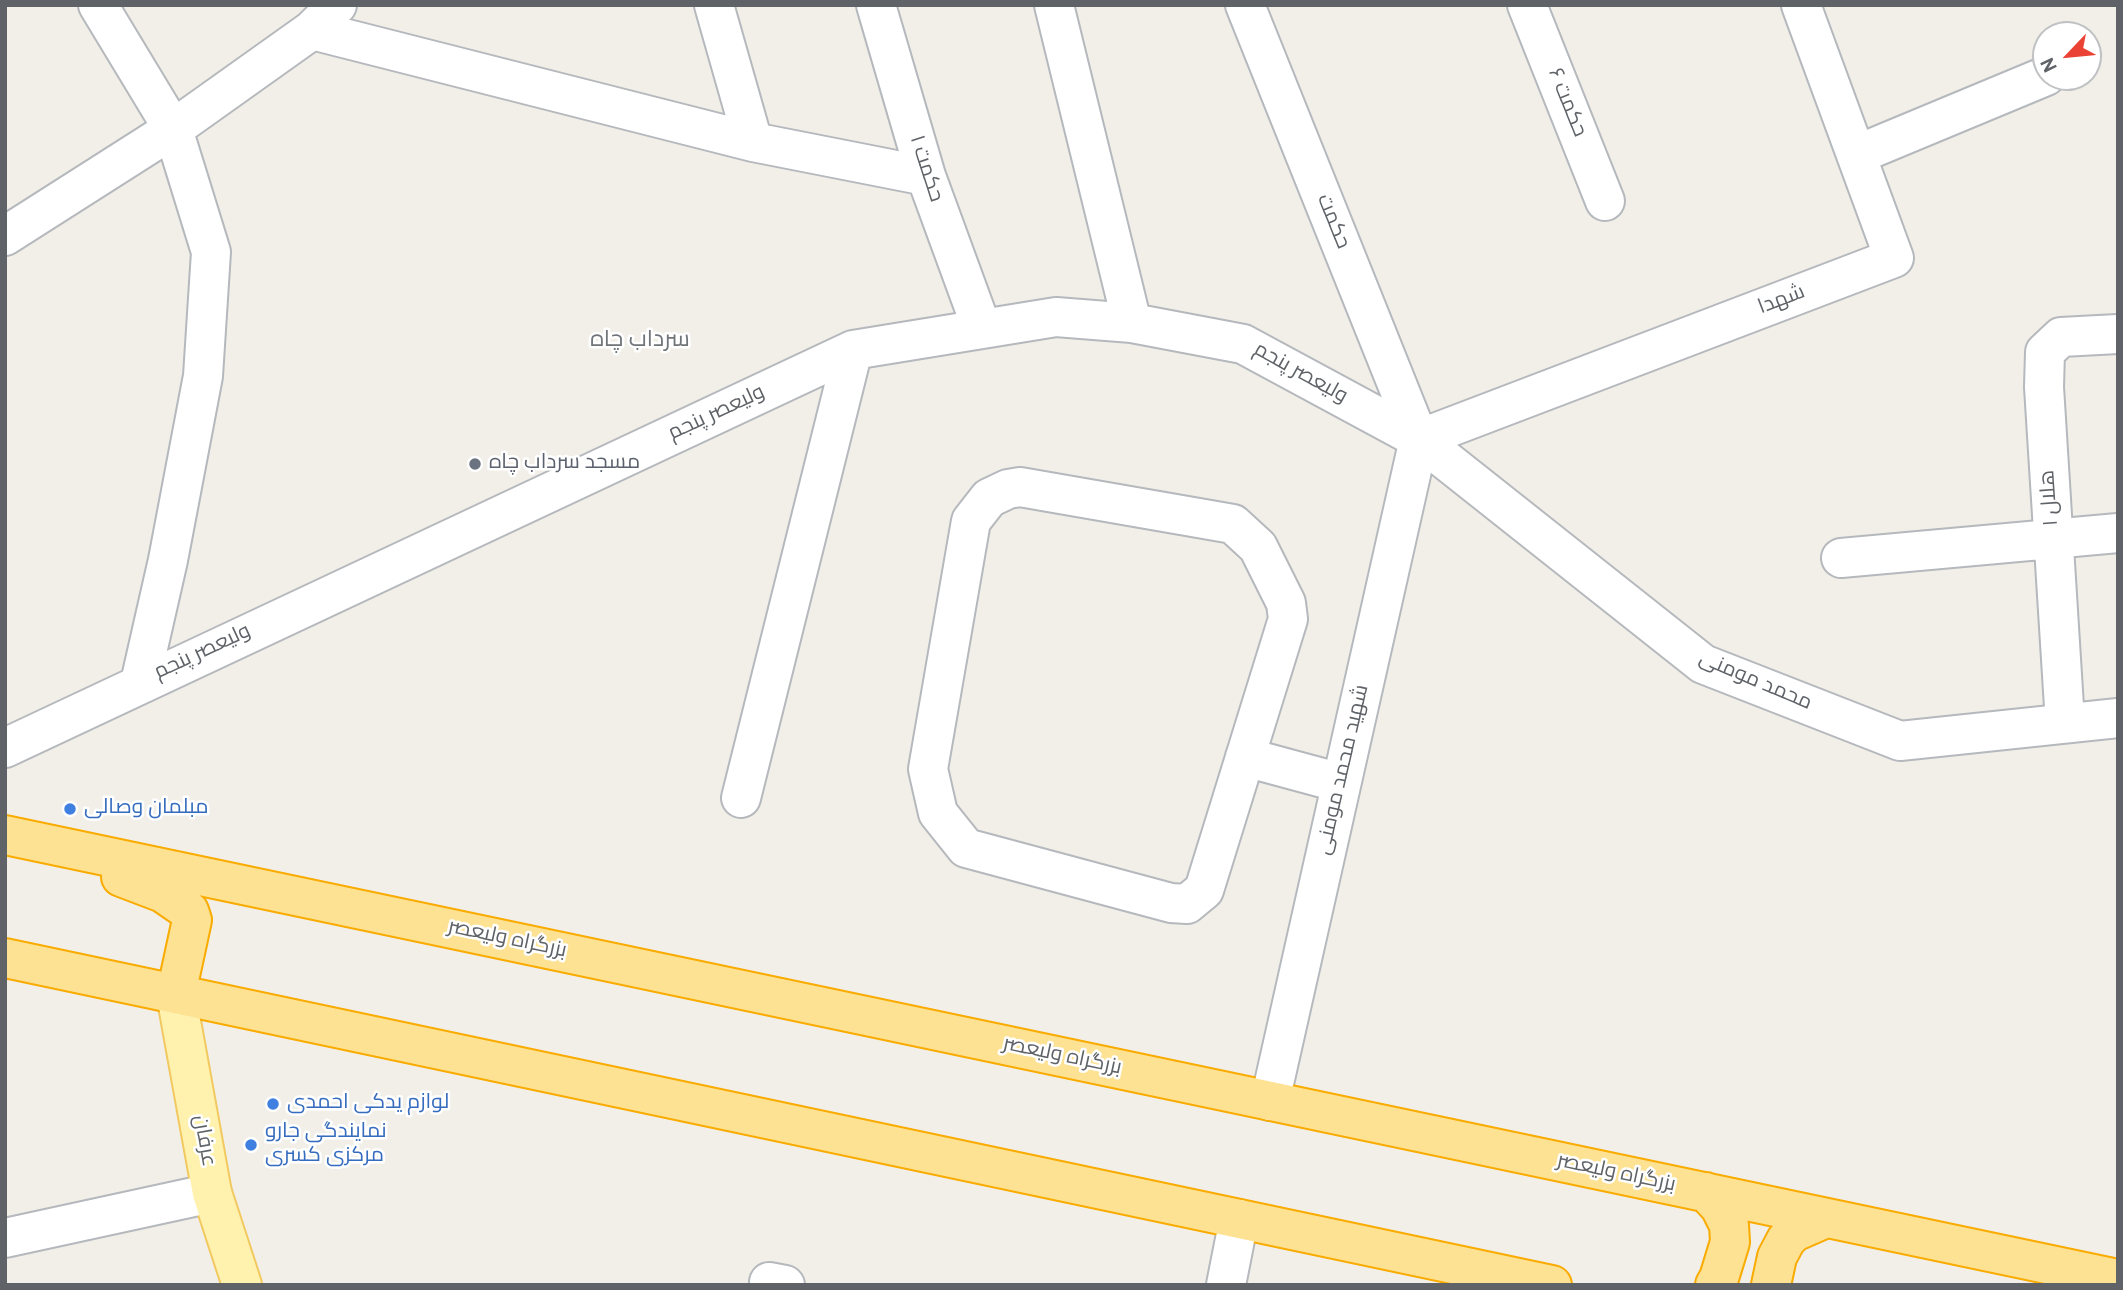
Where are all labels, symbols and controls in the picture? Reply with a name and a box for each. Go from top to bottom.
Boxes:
north arrow [2032,21,2102,91]
text: N [2036,53,2064,76]
street label: حکمت ۶ [1541,65,1591,141]
street label: حکمت ۱ [902,133,948,205]
street label: حکمت [1310,191,1354,253]
street label: شهدا [1755,281,1809,321]
district label: سرداب چاه [590,327,690,355]
street label: ولیعصر پنجم [1249,338,1351,410]
street label: ولیعصر پنجم [665,381,769,447]
place label: مسجد سرداب چاه [489,451,640,477]
marker: مسجد سرداب چاه [467,456,483,472]
street label: هلال ۱ [2036,469,2066,527]
street label: ولیعصر پنجم [151,620,255,686]
street label: محمد مومنی [1695,647,1815,717]
street label: شهید محمد مومنی [1312,682,1376,858]
place label: مبلمان وصالی [84,796,209,822]
marker: مبلمان وصالی [62,801,78,817]
street label: بزرگراه ولیعصر [445,915,569,965]
street label: بزرگراه ولیعصر [1000,1032,1124,1082]
place label: لوازم یدکی احمدی [287,1091,449,1117]
marker: لوازم یدکی احمدی [265,1096,281,1112]
street label: عرفان [186,1113,220,1169]
place label: نمایندگی جارو مرکزی کسری [265,1120,386,1170]
marker: نمایندگی جارو مرکزی کسری [243,1137,259,1153]
street label: بزرگراه ولیعصر [1554,1149,1678,1199]

